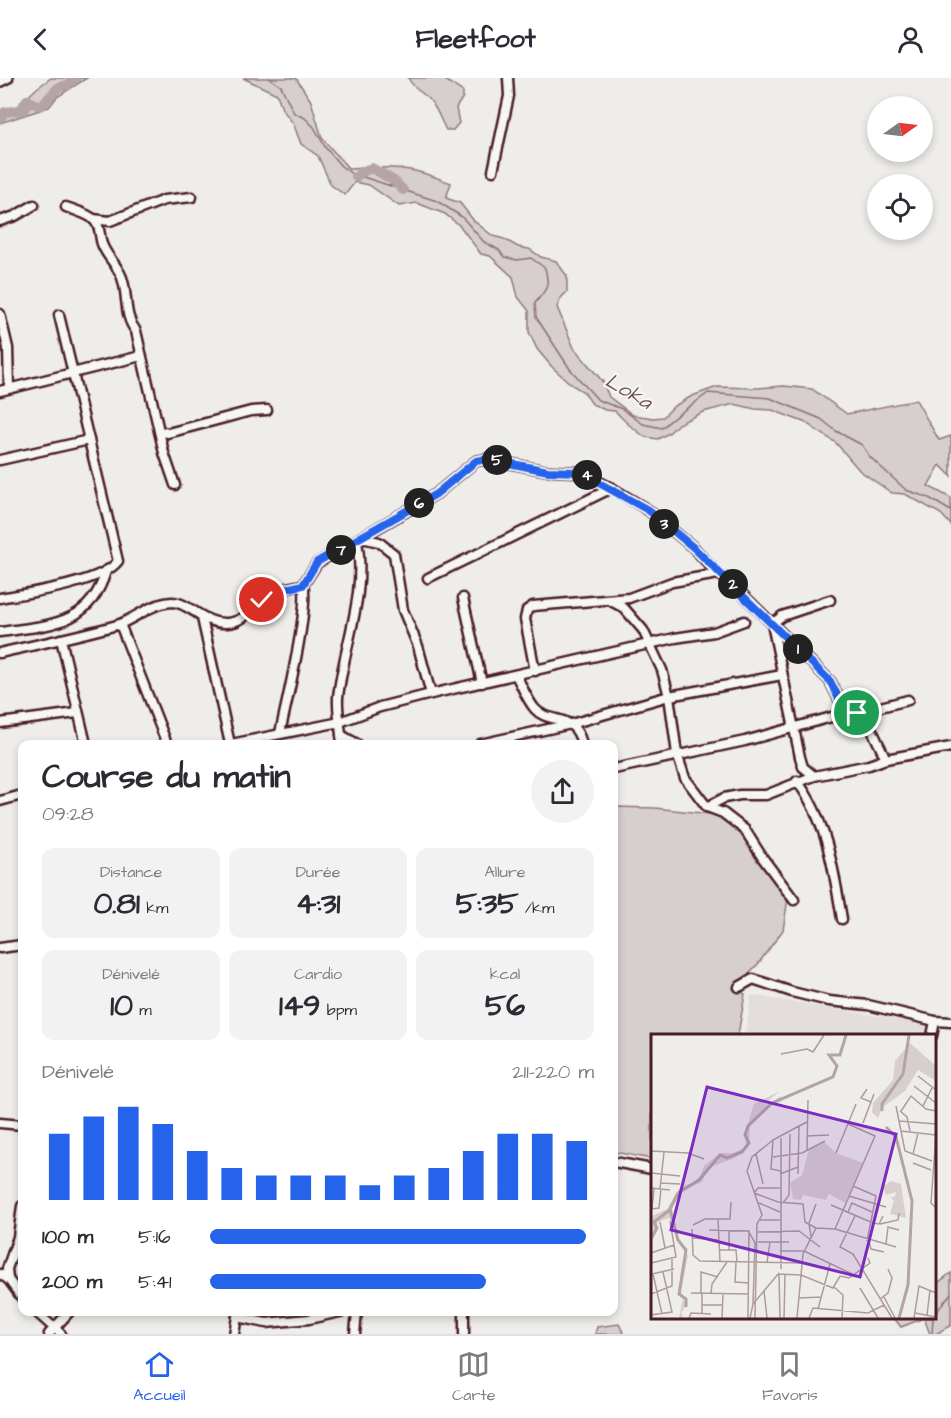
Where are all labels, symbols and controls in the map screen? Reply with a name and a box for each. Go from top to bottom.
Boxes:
text: Fleetfoot [415,20,536,58]
icon: back [24,23,57,56]
icon: person [894,23,927,56]
north arrow [867,96,933,162]
map controls [867,96,933,240]
button: locate [867,174,933,240]
water label: Loka [600,366,659,417]
pin: 5 [482,445,512,475]
text: 5 [491,449,503,471]
pin: 4 [572,460,602,490]
text: 4 [582,464,592,486]
pin: 6 [404,488,434,518]
text: 6 [414,492,424,514]
pin: 3 [649,509,679,539]
text: 3 [660,513,668,535]
pin: 7 [326,535,356,565]
text: 7 [336,539,346,561]
pin: 2 [718,569,748,599]
text: 2 [728,573,738,595]
pin [236,574,287,625]
icon: check [245,583,278,616]
pin: 1 [783,634,813,664]
text: 1 [797,638,799,660]
pin [831,687,882,738]
icon: arrive [840,696,873,729]
text: Course du matin [42,754,291,800]
button: share [531,760,594,823]
text: 09:28 [42,800,94,828]
text: Distance [100,861,162,883]
text: Durée [296,861,340,883]
text: Allure [485,861,525,883]
text: 0.81 [93,883,140,925]
text: 4:31 [296,883,340,925]
text: 5:35 [456,883,518,925]
text: km [140,897,169,919]
text: /km [518,897,554,919]
text: Dénivelé [102,963,160,985]
text: Cardio [294,963,342,985]
text: kcal [490,963,520,985]
text: 10 [110,985,133,1027]
text: 149 [279,985,320,1027]
text: 56 [485,985,525,1027]
text: m [133,999,152,1021]
text: bpm [320,999,357,1021]
inset map [651,1034,936,1319]
text: Dénivelé [42,1058,114,1086]
text: 211–220 m [512,1058,594,1086]
text: 100 m [42,1223,93,1251]
text: 5:16 [138,1223,171,1251]
text: 200 m [42,1268,102,1296]
text: 5:41 [138,1268,172,1296]
tab: Accueil [133,1348,185,1406]
tab: Carte [452,1348,495,1406]
tab: Favoris [762,1348,818,1406]

